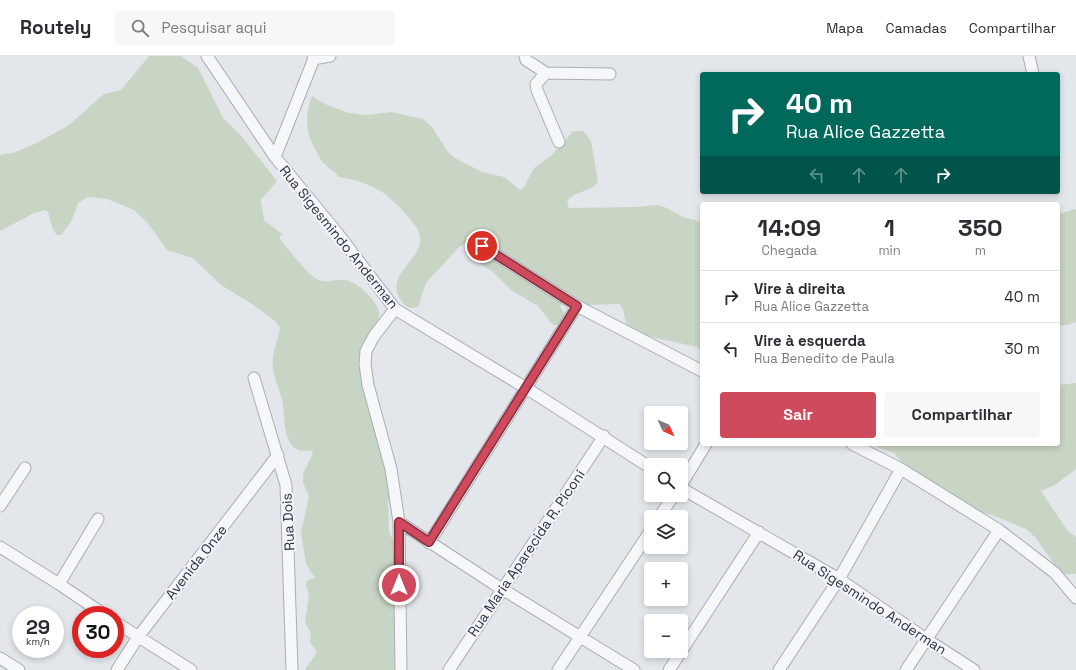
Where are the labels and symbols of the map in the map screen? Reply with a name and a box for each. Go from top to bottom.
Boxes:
street label: Rua Sigesmindo Anderman [276,162,402,312]
pin [465,229,499,263]
north arrow [644,406,688,450]
street label: Rua Maria Aparecida R. Piconi [463,466,589,640]
street label: Rua Dois [277,493,299,551]
street label: Avenida Onze [161,521,231,603]
street label: Rua Sigesmindo Anderman [790,546,950,658]
position arrow [378,564,420,606]
speed limit sign: 30 [72,606,124,658]

